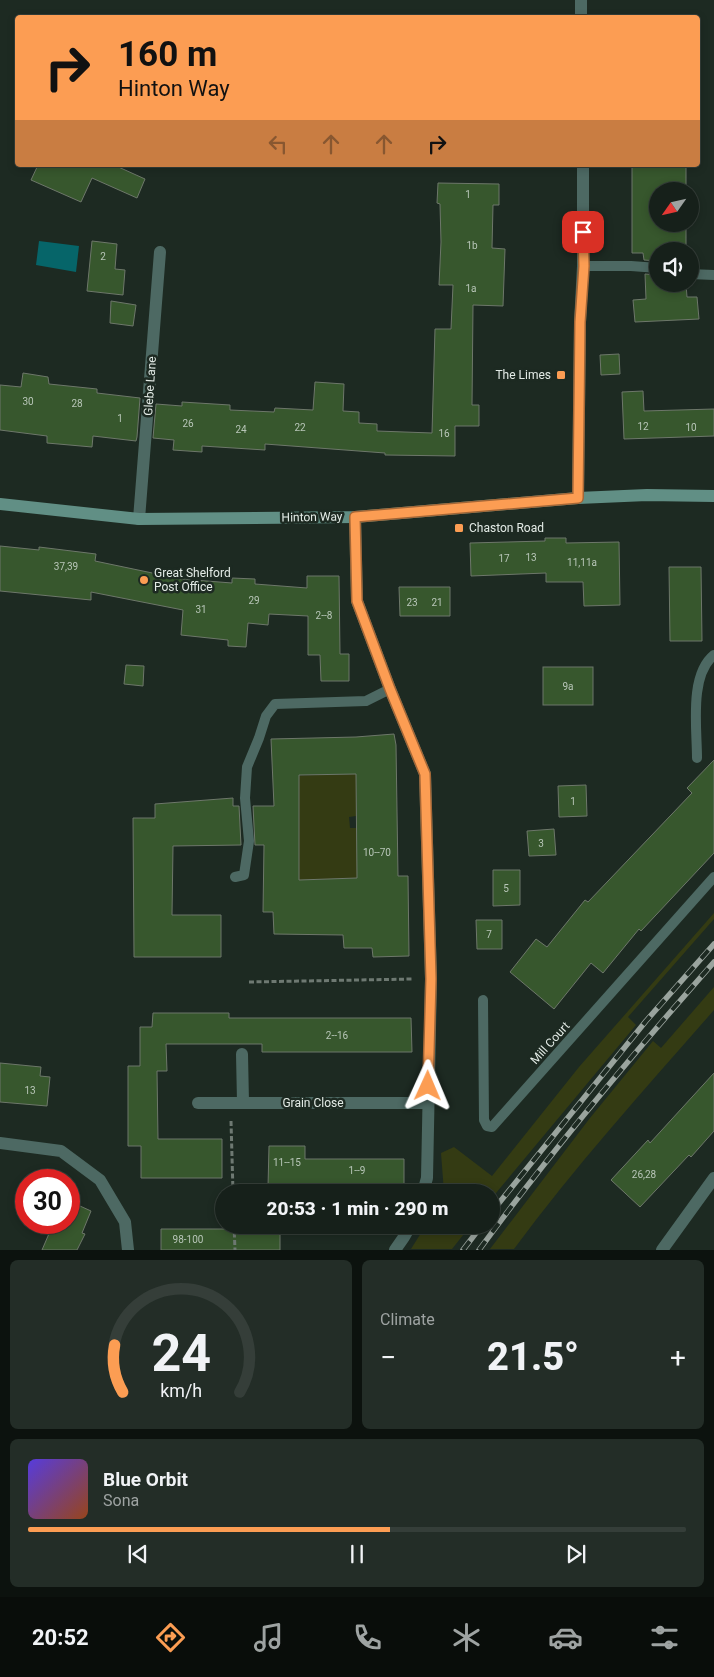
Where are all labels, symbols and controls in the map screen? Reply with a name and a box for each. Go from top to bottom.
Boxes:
text: 160 m [118,34,217,75]
icon: right [35,35,100,100]
text: Hinton Way [118,76,230,101]
icon: left [264,130,292,158]
icon: ahead [317,130,345,158]
icon: ahead [370,130,398,158]
icon: right [423,130,451,158]
north arrow [649,182,699,232]
map controls [649,182,699,292]
house number: 1 [465,189,471,200]
pin [562,211,604,253]
icon: arrive [569,218,597,246]
house number: 1b [466,240,478,251]
button: sound [649,242,699,292]
house number: 2 [100,251,106,262]
house number: 1a [465,283,477,294]
street label: Glebe Lane [141,356,159,416]
place label: The Limes [495,368,551,382]
marker: The Limes [555,369,567,381]
house number: 30 [22,396,34,407]
house number: 28 [71,398,83,409]
house number: 1 [117,413,123,424]
house number: 26 [182,418,194,429]
house number: 12 [637,421,649,432]
house number: 22 [294,422,306,433]
house number: 10 [685,422,697,433]
house number: 24 [235,424,247,435]
house number: 16 [438,428,450,439]
street label: Hinton Way [281,509,343,525]
place label: Chaston Road [469,521,544,535]
marker: Chaston Road [453,522,465,534]
house number: 13 [525,552,537,563]
house number: 17 [498,553,510,564]
house number: 11,11a [567,557,597,568]
house number: 37,39 [54,561,78,572]
place label: Great Shelford Post Office [154,566,231,594]
marker: Great Shelford Post Office [138,574,150,586]
house number: 29 [248,595,260,606]
house number: 23 [406,597,418,608]
house number: 21 [431,597,443,608]
house number: 31 [195,604,207,615]
house number: 2--8 [316,610,333,621]
house number: 9a [562,681,574,692]
house number: 1 [570,796,576,807]
house number: 3 [538,838,544,849]
house number: 10--70 [363,847,391,858]
house number: 5 [503,883,509,894]
house number: 7 [486,929,492,940]
street label: Mill Court [527,1019,573,1067]
house number: 2--16 [326,1030,349,1041]
position arrow [401,1059,453,1111]
house number: 13 [24,1085,36,1096]
street label: Grain Close [282,1096,344,1110]
house number: 11--15 [273,1157,301,1168]
house number: 1--9 [349,1165,365,1176]
speed limit sign: 30 [15,1169,80,1234]
house number: 26,28 [632,1169,657,1180]
text: 20:53 · 1 min · 290 m [266,1197,449,1220]
house number: 98-100 [173,1234,204,1245]
text: Climate [380,1310,435,1329]
text: 24 [151,1323,211,1384]
text: 21.5° [487,1335,579,1379]
text: − [380,1341,396,1374]
text: + [670,1341,686,1374]
text: km/h [160,1380,202,1401]
text: Blue Orbit [103,1468,188,1491]
text: Sona [103,1491,139,1510]
icon: previous [124,1540,152,1568]
icon: pause [343,1540,371,1568]
icon: next [562,1540,590,1568]
icon: directions [153,1620,188,1655]
icon: music [251,1620,286,1655]
icon: phone [350,1620,385,1655]
icon: climate [449,1620,484,1655]
icon: car [548,1620,583,1655]
icon: filters [647,1620,682,1655]
text: 20:52 [32,1625,89,1650]

